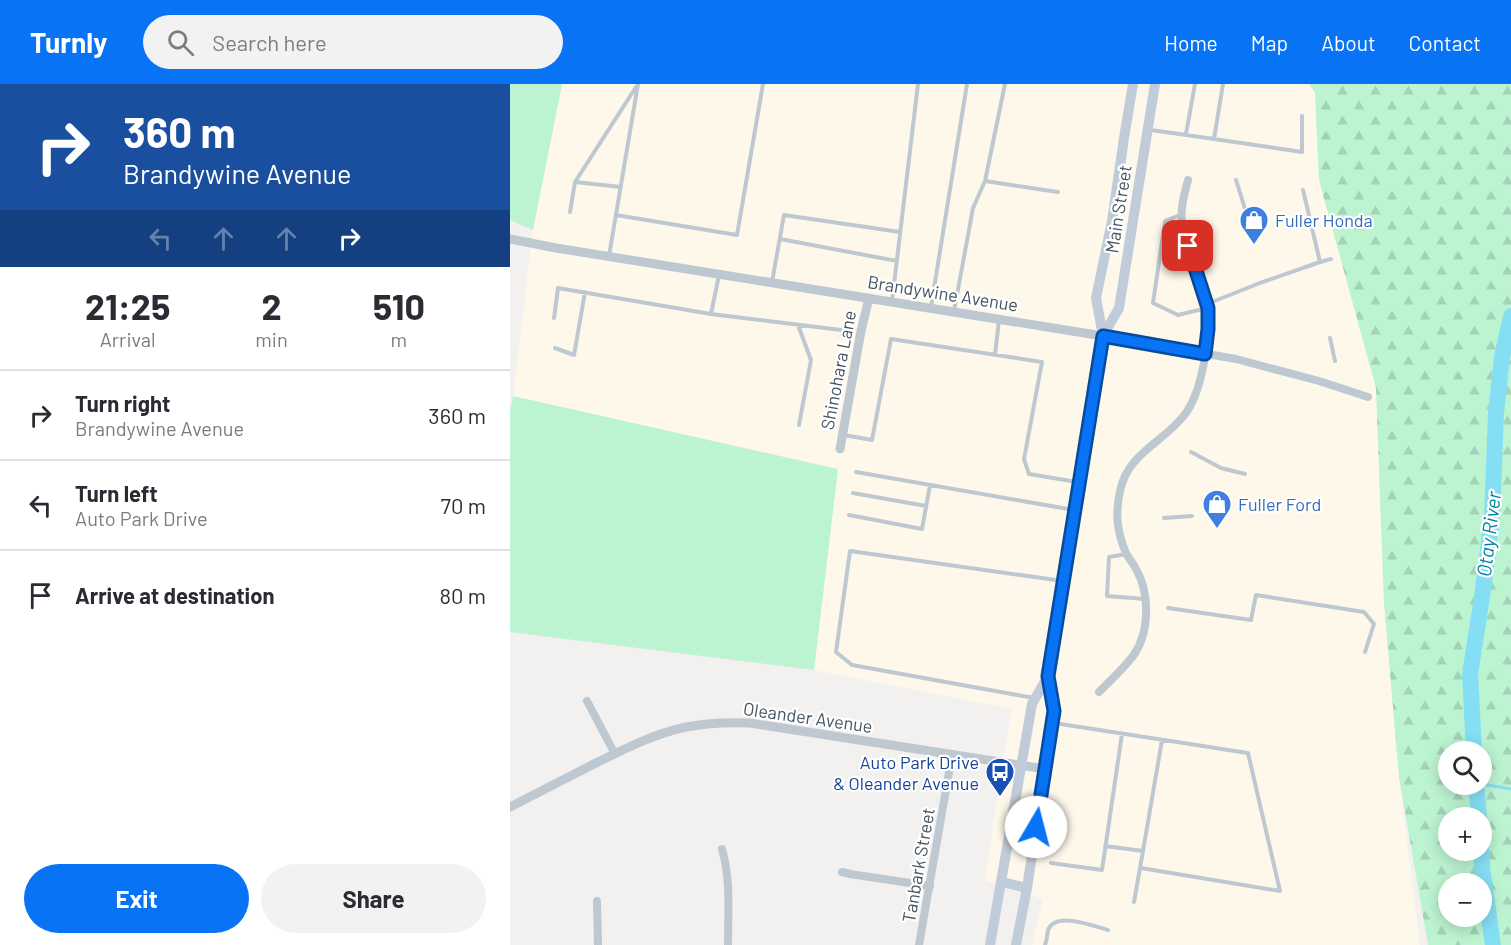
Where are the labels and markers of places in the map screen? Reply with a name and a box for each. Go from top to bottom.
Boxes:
shop icon: Fuller Honda [1238,204,1270,246]
place label: Fuller Honda [1275,209,1373,231]
pin [1162,220,1213,271]
shop icon: Fuller Ford [1201,488,1233,530]
place label: Fuller Ford [1238,493,1321,515]
place label: Auto Park Drive & Oleander Avenue [833,751,979,794]
bus stop icon: Auto Park Drive & Oleander Avenue [984,756,1016,798]

